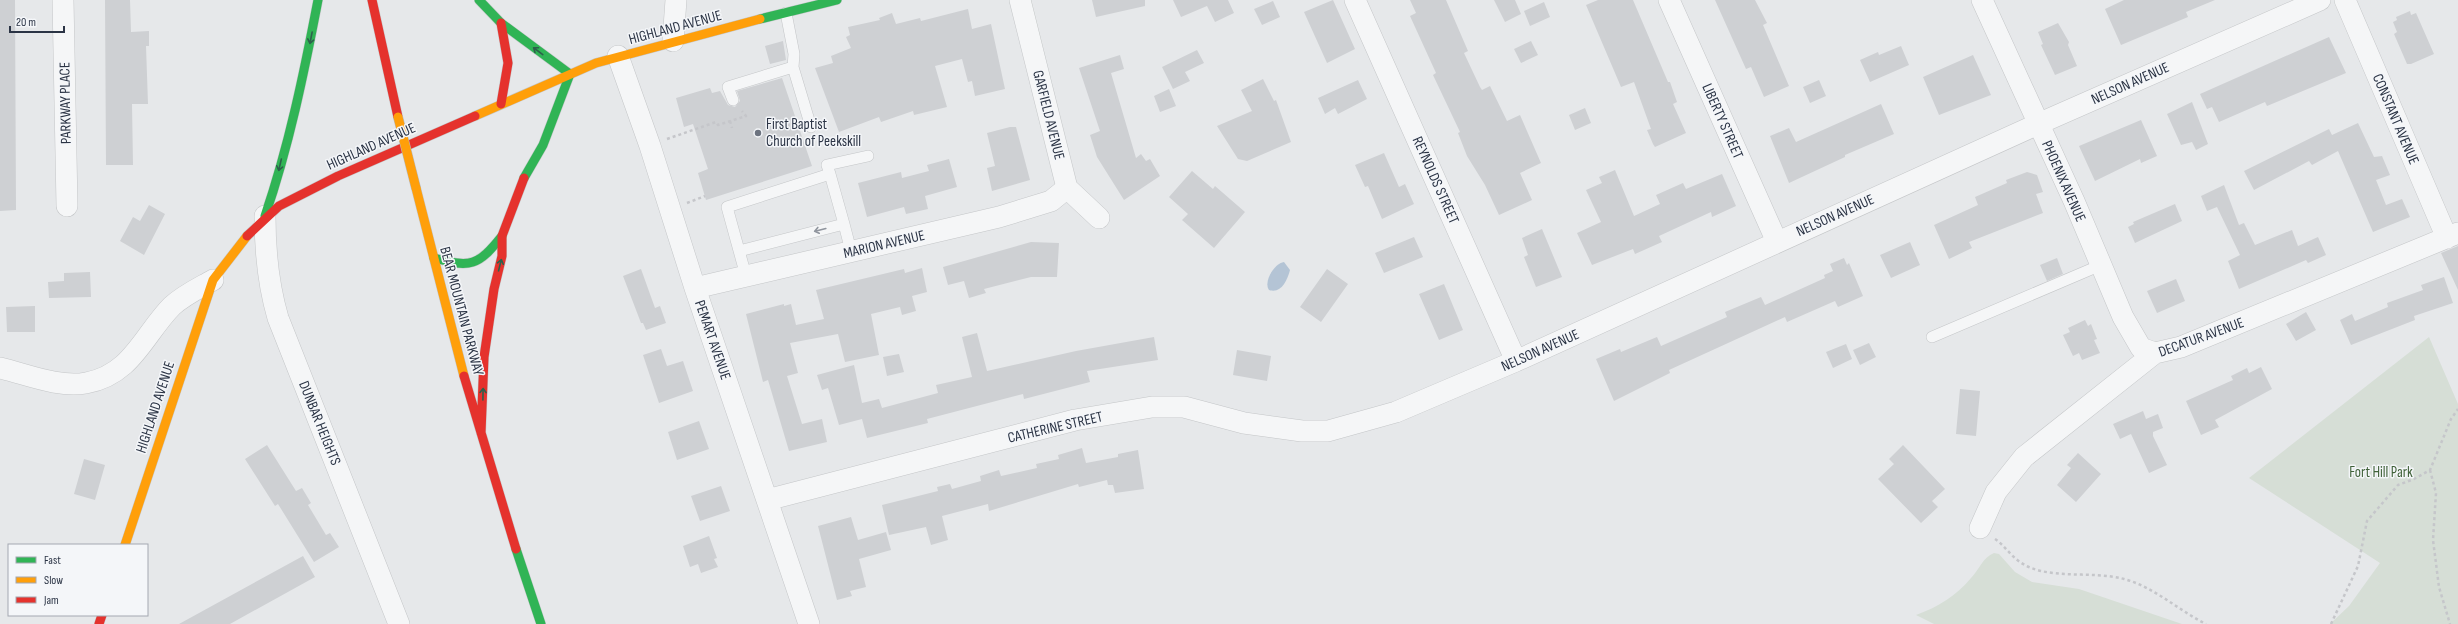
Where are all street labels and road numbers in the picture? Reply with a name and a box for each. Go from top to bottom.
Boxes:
street label: HIGHLAND AVENUE [627,6,724,49]
street label: NELSON AVENUE [2088,58,2172,109]
street label: PARKWAY PLACE [55,62,76,144]
street label: GARFIELD AVENUE [1028,68,1069,162]
street label: CONSTANT AVENUE [2368,71,2423,167]
street label: LIBERTY STREET [1697,80,1748,162]
street label: HIGHLAND AVENUE [324,118,419,175]
street label: REYNOLDS STREET [1408,133,1463,227]
street label: PHOENIX AVENUE [2037,138,2090,225]
street label: NELSON AVENUE [1793,190,1877,241]
street label: MARION AVENUE [842,226,927,263]
street label: BEAR MOUNTAIN PARKWAY [435,245,488,378]
street label: PEMART AVENUE [690,298,735,383]
street label: DECATUR AVENUE [2156,313,2246,362]
street label: NELSON AVENUE [1498,325,1582,376]
street label: HIGHLAND AVENUE [132,359,179,456]
street label: DUNBAR HEIGHTS [294,378,345,468]
street label: CATHERINE STREET [1006,407,1104,448]

